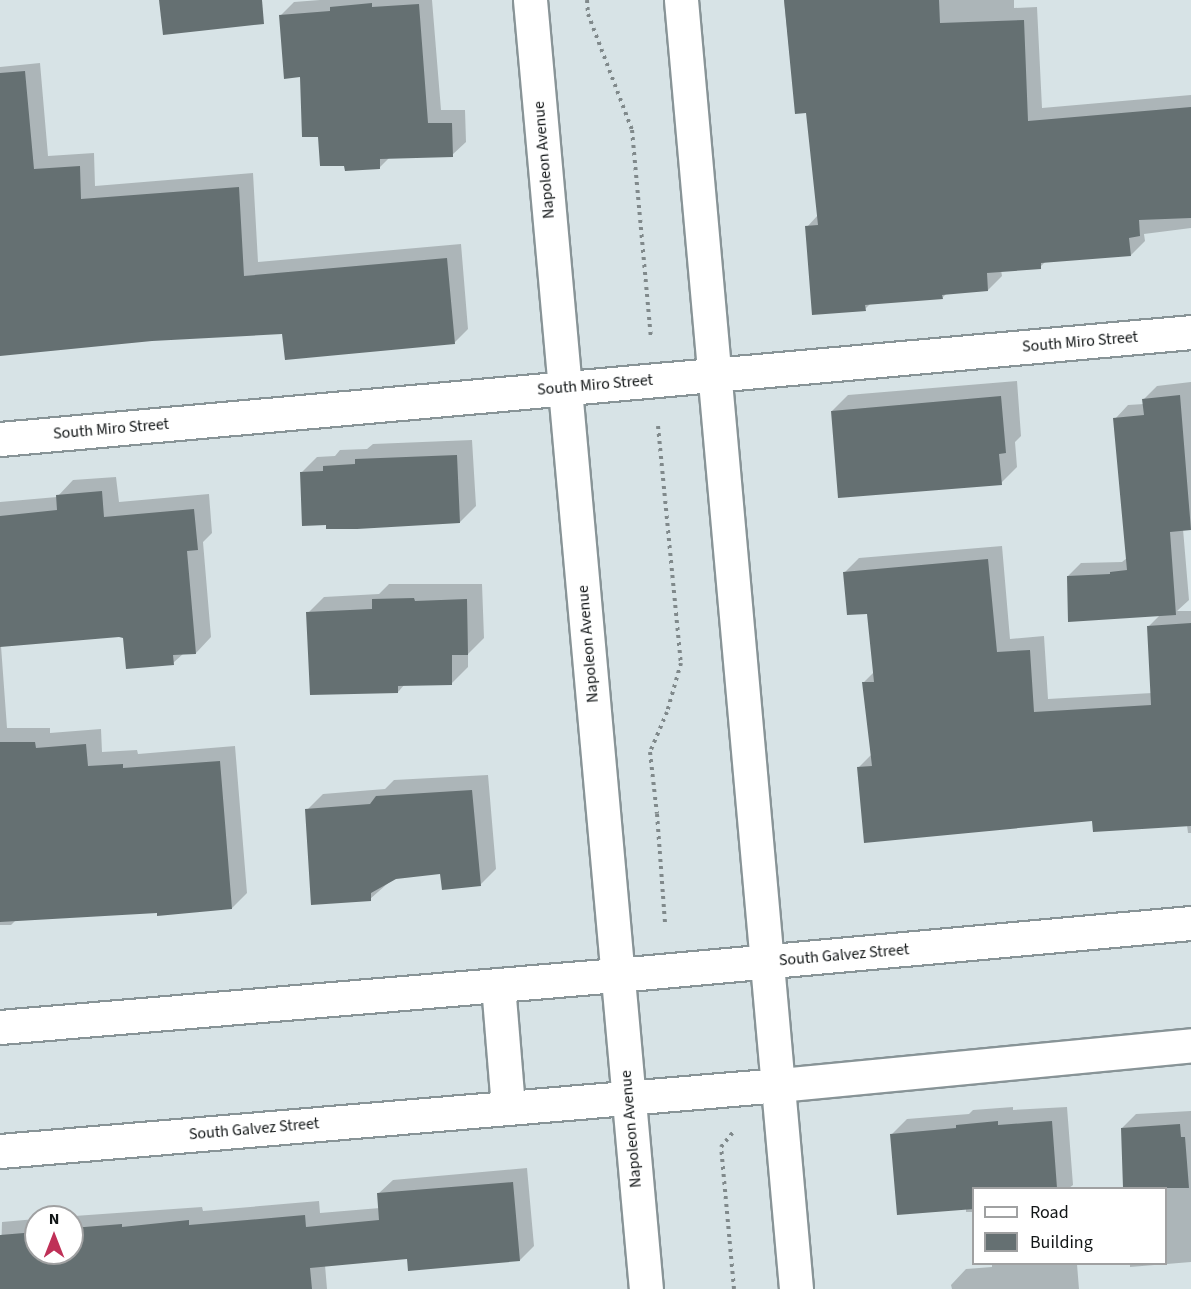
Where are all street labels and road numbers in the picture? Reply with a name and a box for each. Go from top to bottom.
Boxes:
street label: Napoleon Avenue [529,100,559,220]
street label: South Miro Street [1021,327,1139,357]
street label: South Miro Street [536,370,654,400]
street label: South Miro Street [52,414,170,444]
street label: Napoleon Avenue [573,584,603,704]
street label: South Galvez Street [778,940,910,970]
street label: Napoleon Avenue [616,1069,646,1189]
street label: South Galvez Street [188,1114,320,1144]

